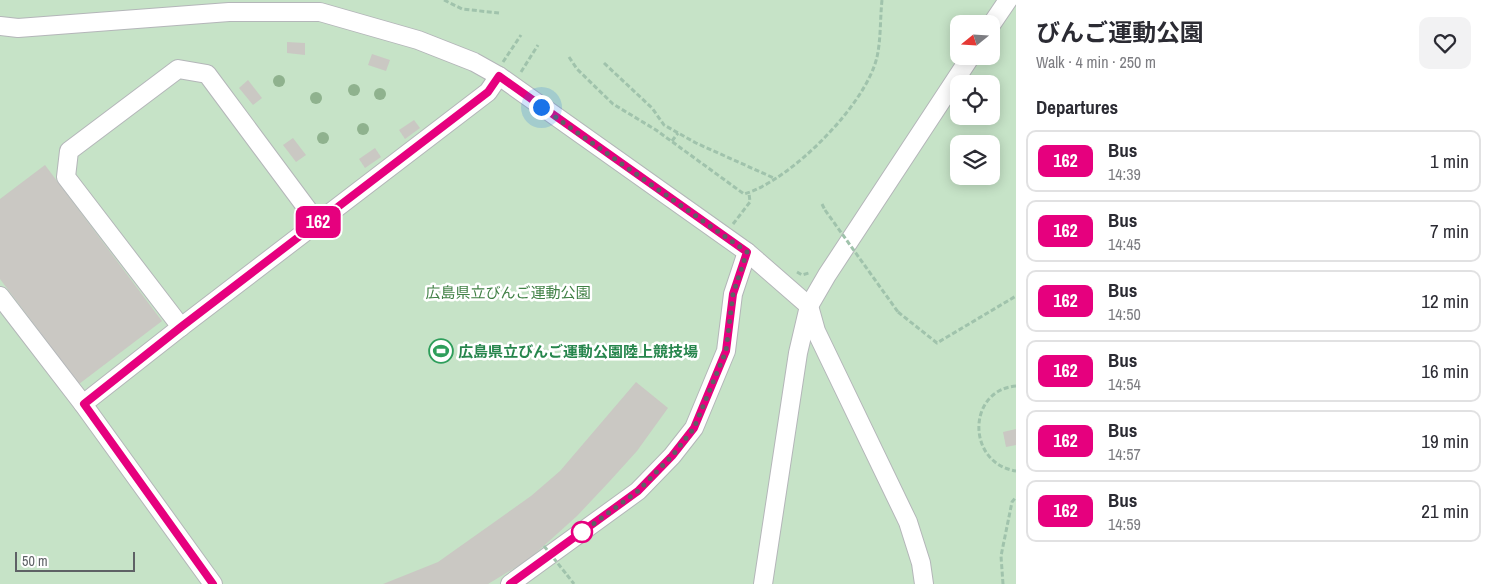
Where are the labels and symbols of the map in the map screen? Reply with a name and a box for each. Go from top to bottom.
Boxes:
north arrow [950,15,1000,65]
your location [529,95,554,120]
line badge: 162 [289,206,347,238]
park label: 広島県立びんご運動公園 [425,282,591,303]
sports icon: 広島県立びんご運動公園陸上競技場 [428,338,454,364]
place label: 広島県立びんご運動公園陸上競技場 [458,341,698,362]
unlabelled marker [571,521,593,543]
scale bar [15,549,135,572]

